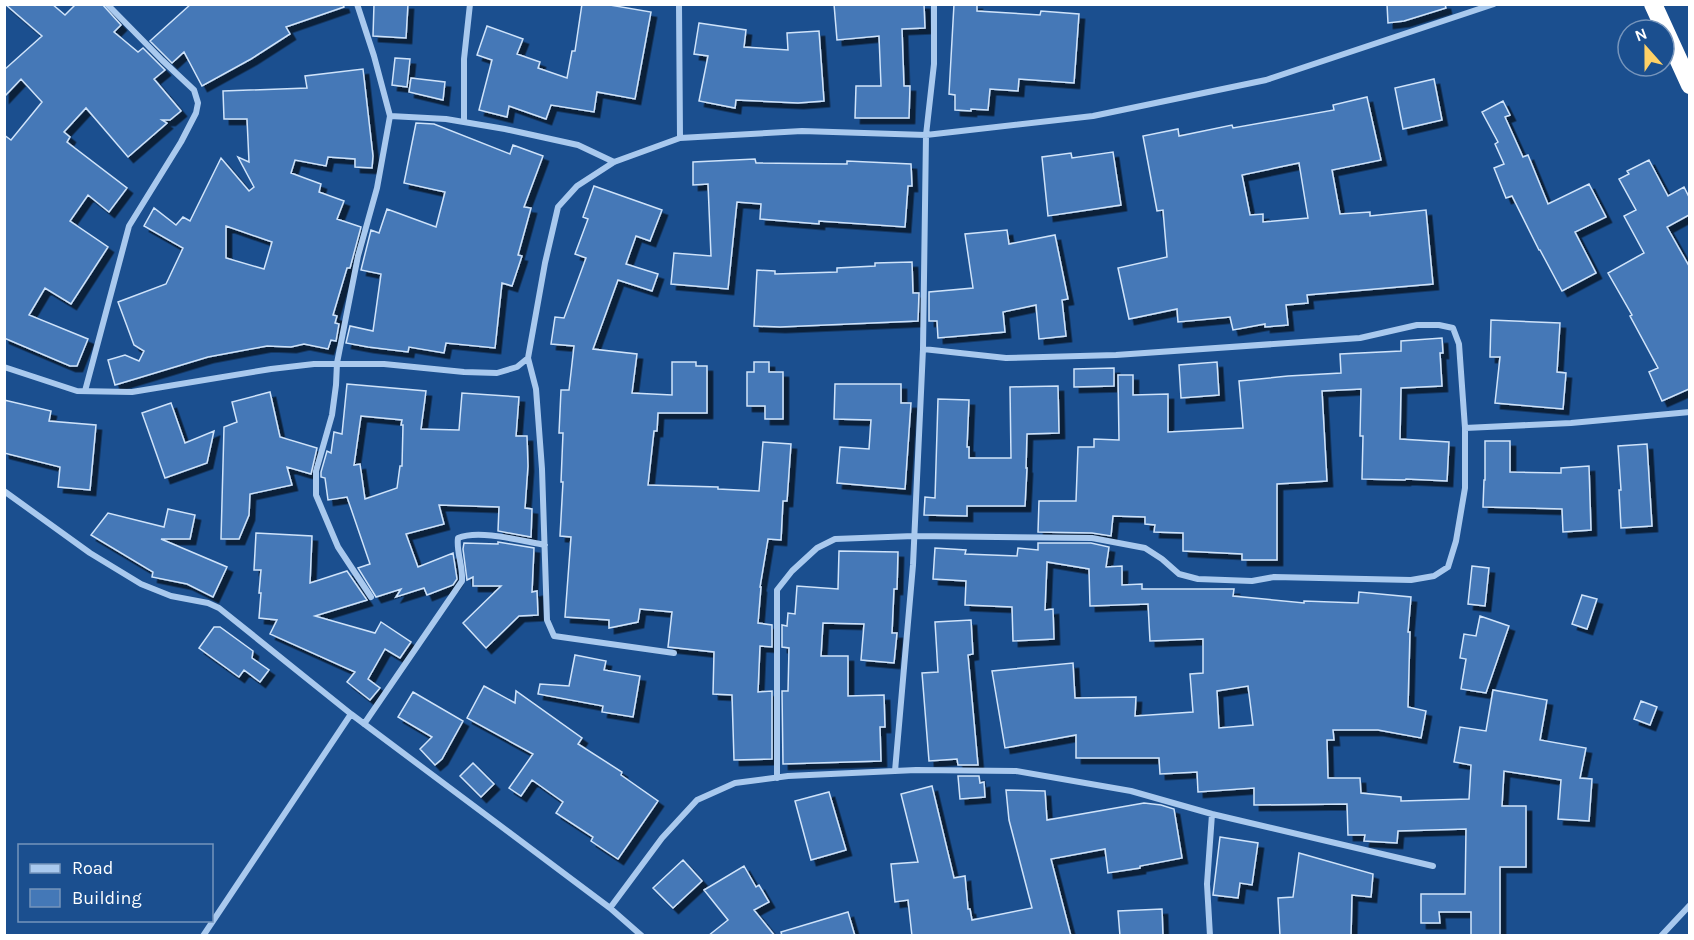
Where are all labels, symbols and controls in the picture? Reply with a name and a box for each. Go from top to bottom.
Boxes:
north arrow [1616,18,1676,78]
text: N [1632,24,1650,45]
legend [18,844,213,922]
text: Road [72,857,113,879]
text: Building [72,887,142,909]

